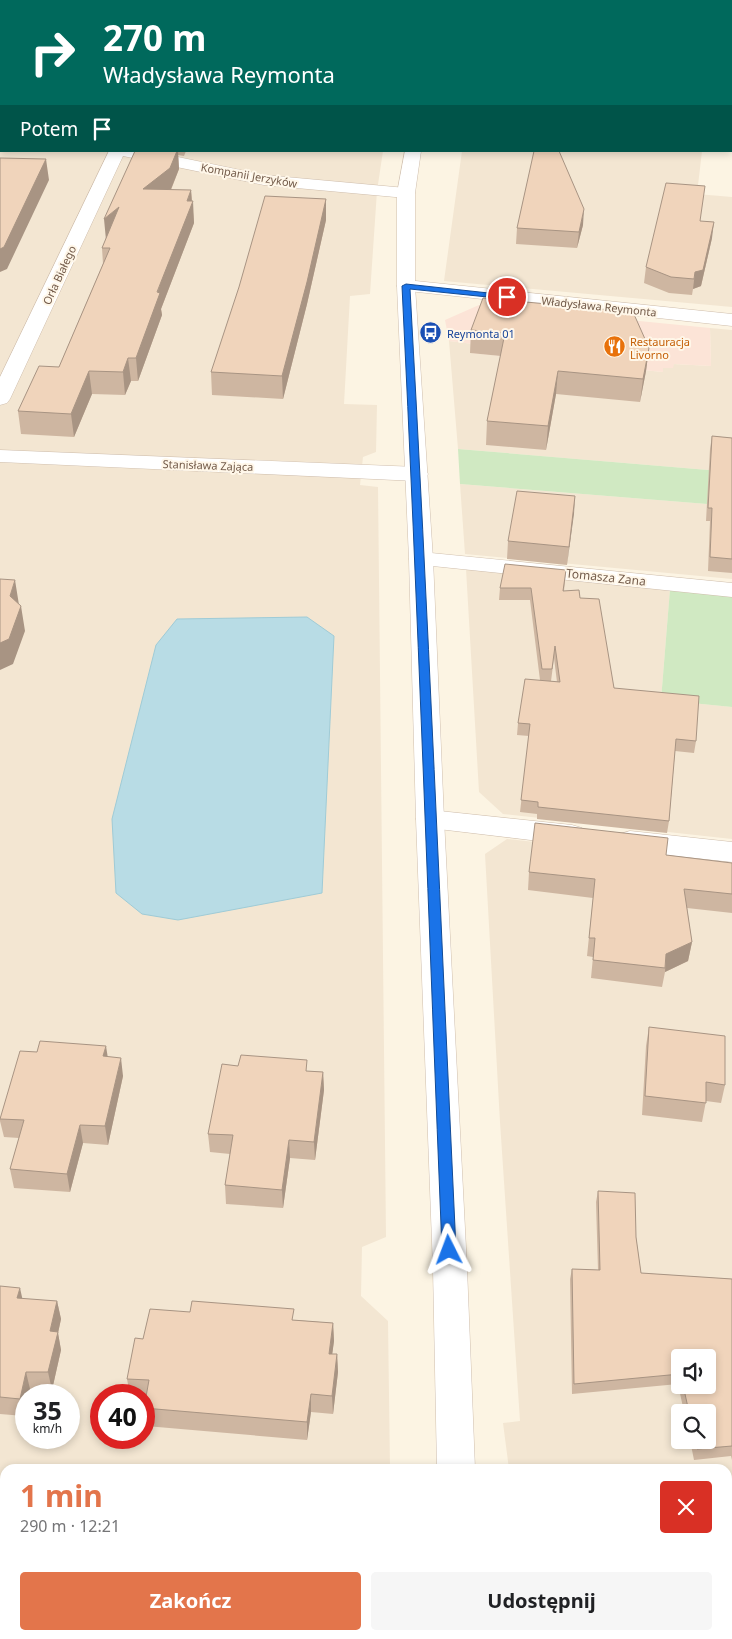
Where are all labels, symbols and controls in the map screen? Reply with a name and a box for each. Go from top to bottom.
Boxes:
text: 270 m [103,14,206,61]
icon: right [20,20,85,85]
text: Władysława Reymonta [103,59,335,89]
icon: arrive [88,115,116,143]
text: Potem [20,116,78,142]
street label: Kompanii Jerzyków [200,159,299,191]
street label: Orła Białego [39,243,79,307]
pin [486,276,528,318]
icon: arrive [493,283,521,311]
street label: Władysława Reymonta [541,292,657,320]
bus stop icon: Reymonta 01 [419,321,443,345]
place label: Reymonta 01 [447,326,515,341]
place label: Restauracja Livorno [630,334,690,362]
restaurant icon: Restauracja Livorno [602,335,626,359]
street label: Stanisława Zająca [162,456,254,474]
street label: Tomasza Zana [565,564,647,590]
position arrow [422,1223,474,1275]
map controls [671,1349,716,1449]
button: sound [671,1349,716,1394]
speed limit sign: 40 [90,1384,155,1449]
text: 35 [33,1393,62,1427]
button: search [671,1404,716,1449]
text: km/h [33,1420,62,1437]
text: 1 min [20,1475,103,1516]
button: close [660,1481,712,1533]
text: 290 m · 12:21 [20,1515,120,1537]
button: Zakończ [20,1572,361,1630]
button: Udostępnij [371,1572,712,1630]

